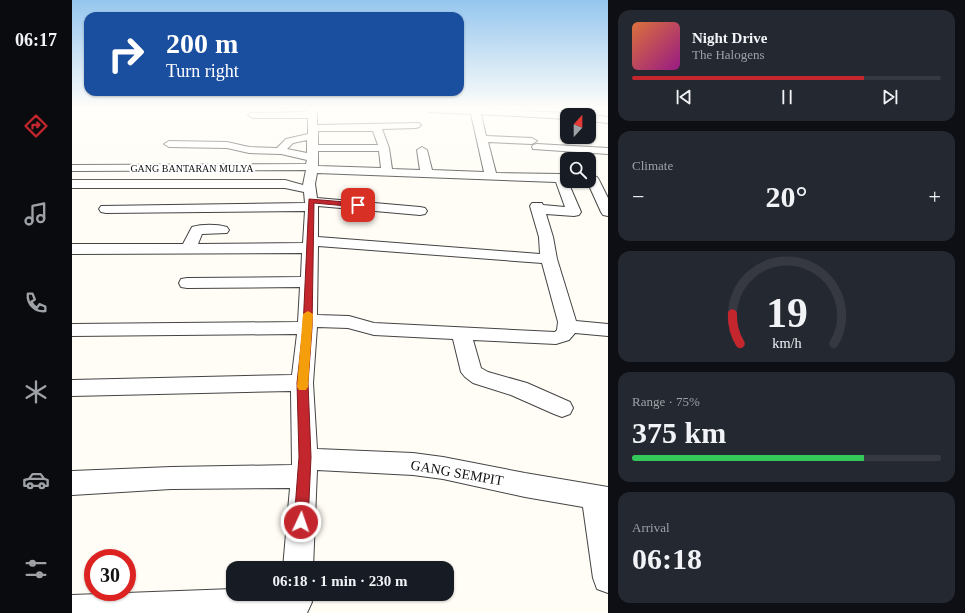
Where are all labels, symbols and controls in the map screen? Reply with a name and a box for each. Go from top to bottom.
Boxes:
icon: right [100,28,152,80]
text: 200 m [166,28,238,59]
text: 06:17 [15,30,57,50]
text: Night Drive [692,30,767,46]
text: The Halogens [692,47,765,62]
text: Turn right [166,61,239,81]
icon: previous [673,86,695,108]
icon: pause [776,86,798,108]
icon: next [879,86,901,108]
north arrow [560,108,596,144]
map controls [560,108,596,188]
icon: directions [22,112,50,140]
button: search [560,152,596,188]
text: Climate [632,158,673,173]
street label: GANG BANTARAN MULYA [130,163,254,174]
text: 20° [766,180,808,213]
text: − [632,184,644,209]
text: + [929,184,941,209]
pin [341,188,375,222]
icon: arrive [347,194,369,216]
icon: music [22,200,50,228]
icon: phone [22,289,50,317]
text: 19 [766,290,807,336]
text: km/h [772,335,801,351]
icon: climate [22,378,50,406]
text: Range · 75% [632,394,700,409]
text: 375 km [632,416,726,449]
street label: GANG SEMPIT [410,457,505,489]
icon: car [22,466,50,494]
position arrow [280,501,322,543]
text: Arrival [632,520,670,535]
text: 06:18 [632,542,702,575]
speed limit sign: 30 [84,549,136,601]
icon: filters [22,555,50,583]
text: 06:18 · 1 min · 230 m [273,573,408,589]

